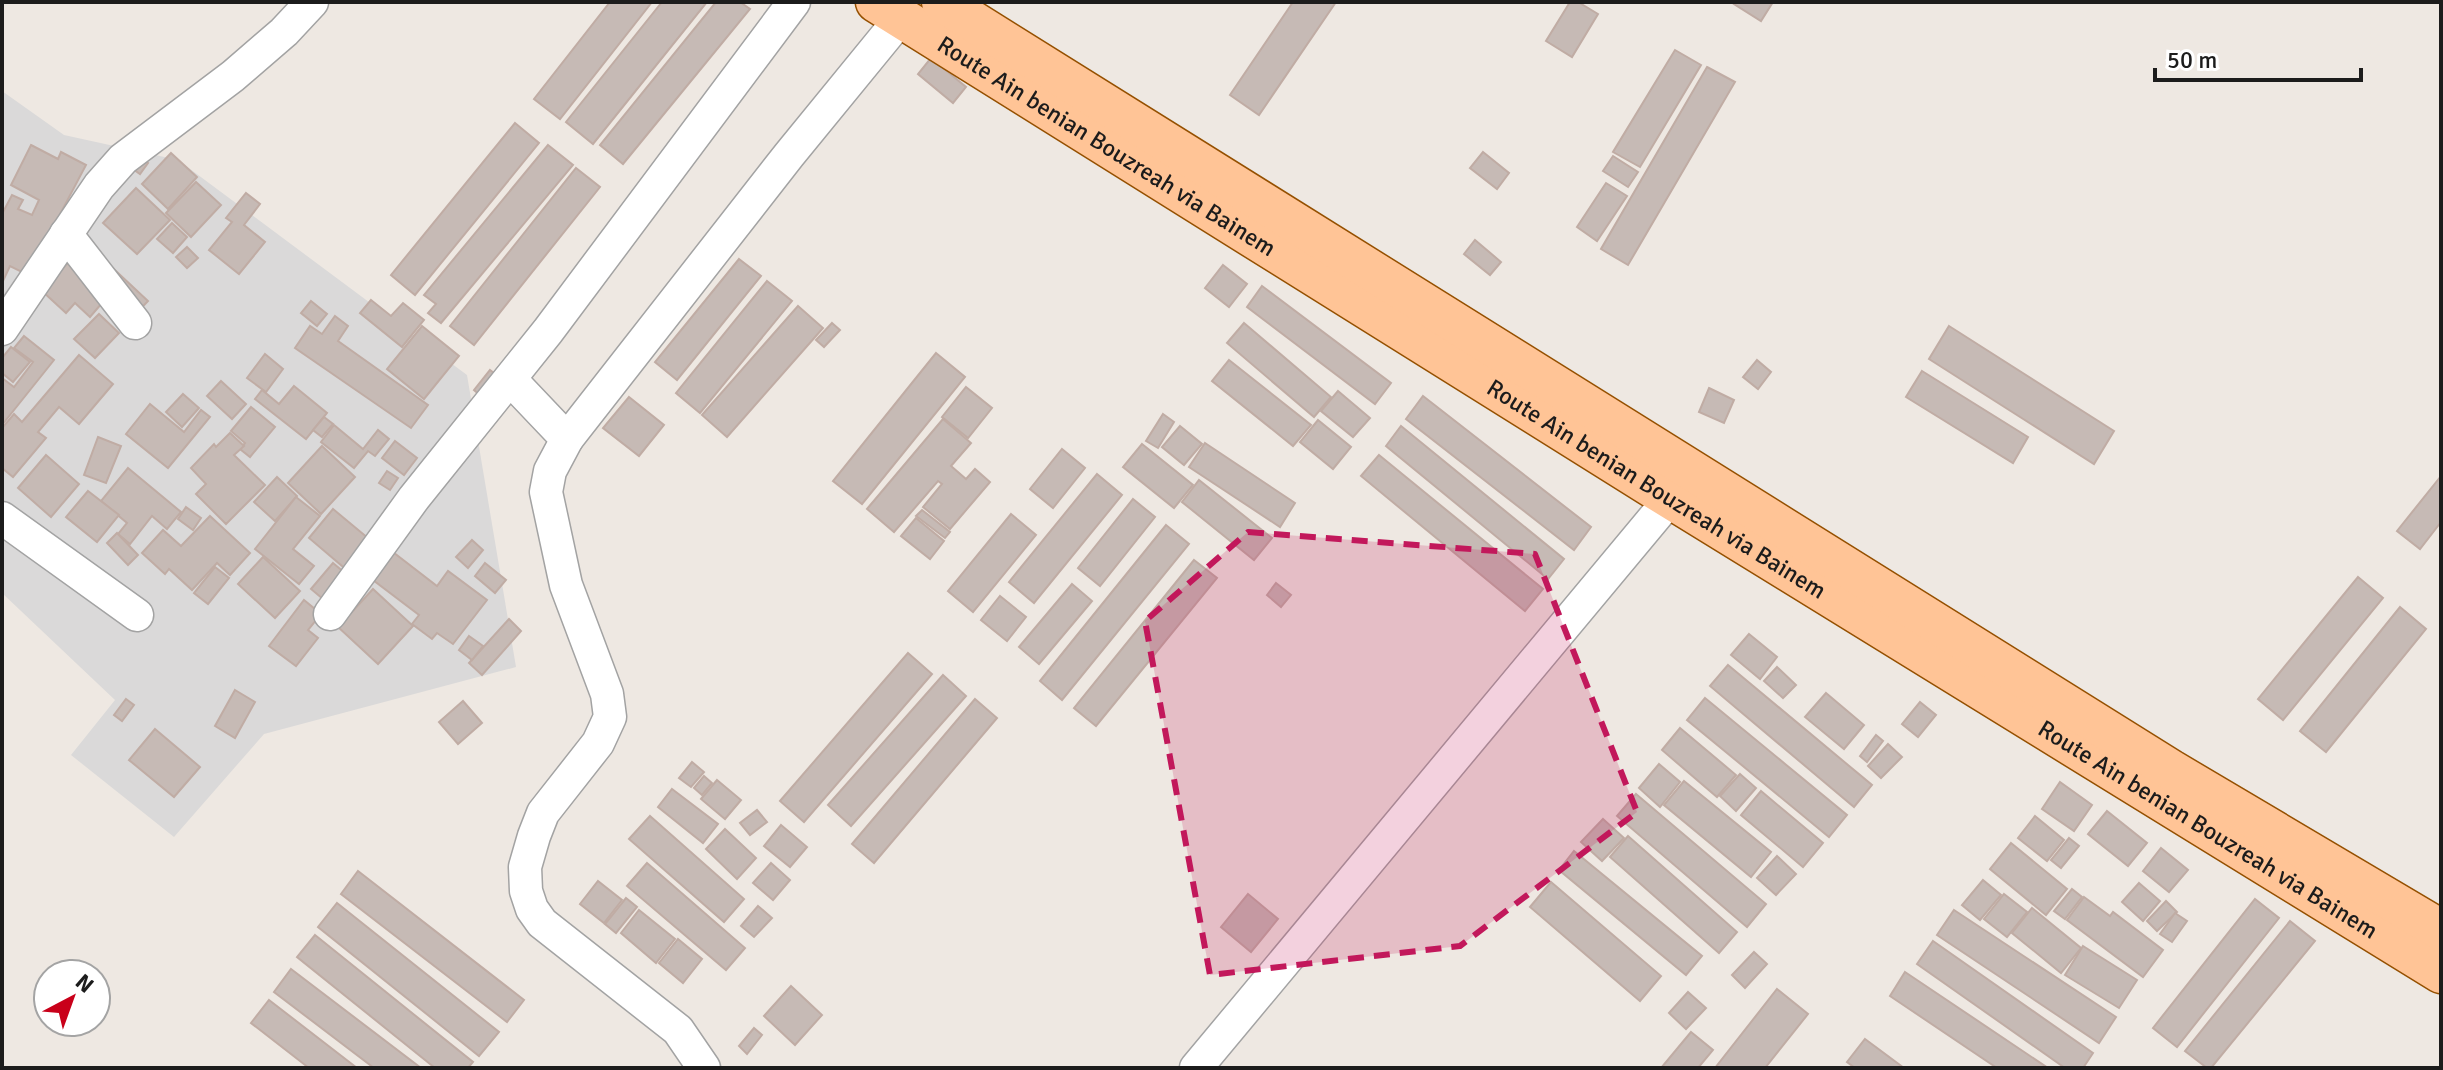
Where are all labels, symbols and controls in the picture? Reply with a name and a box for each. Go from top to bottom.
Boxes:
street label: Route Ain benian Bouzreah via Bainem [932,29,1281,263]
scale bar [2155,32,2361,82]
text: 50 m [2167,45,2217,75]
street label: Route Ain benian Bouzreah via Bainem [1481,373,1832,606]
street label: Route Ain benian Bouzreah via Bainem [2032,713,2383,945]
north arrow [32,958,112,1038]
text: N [70,968,99,998]

